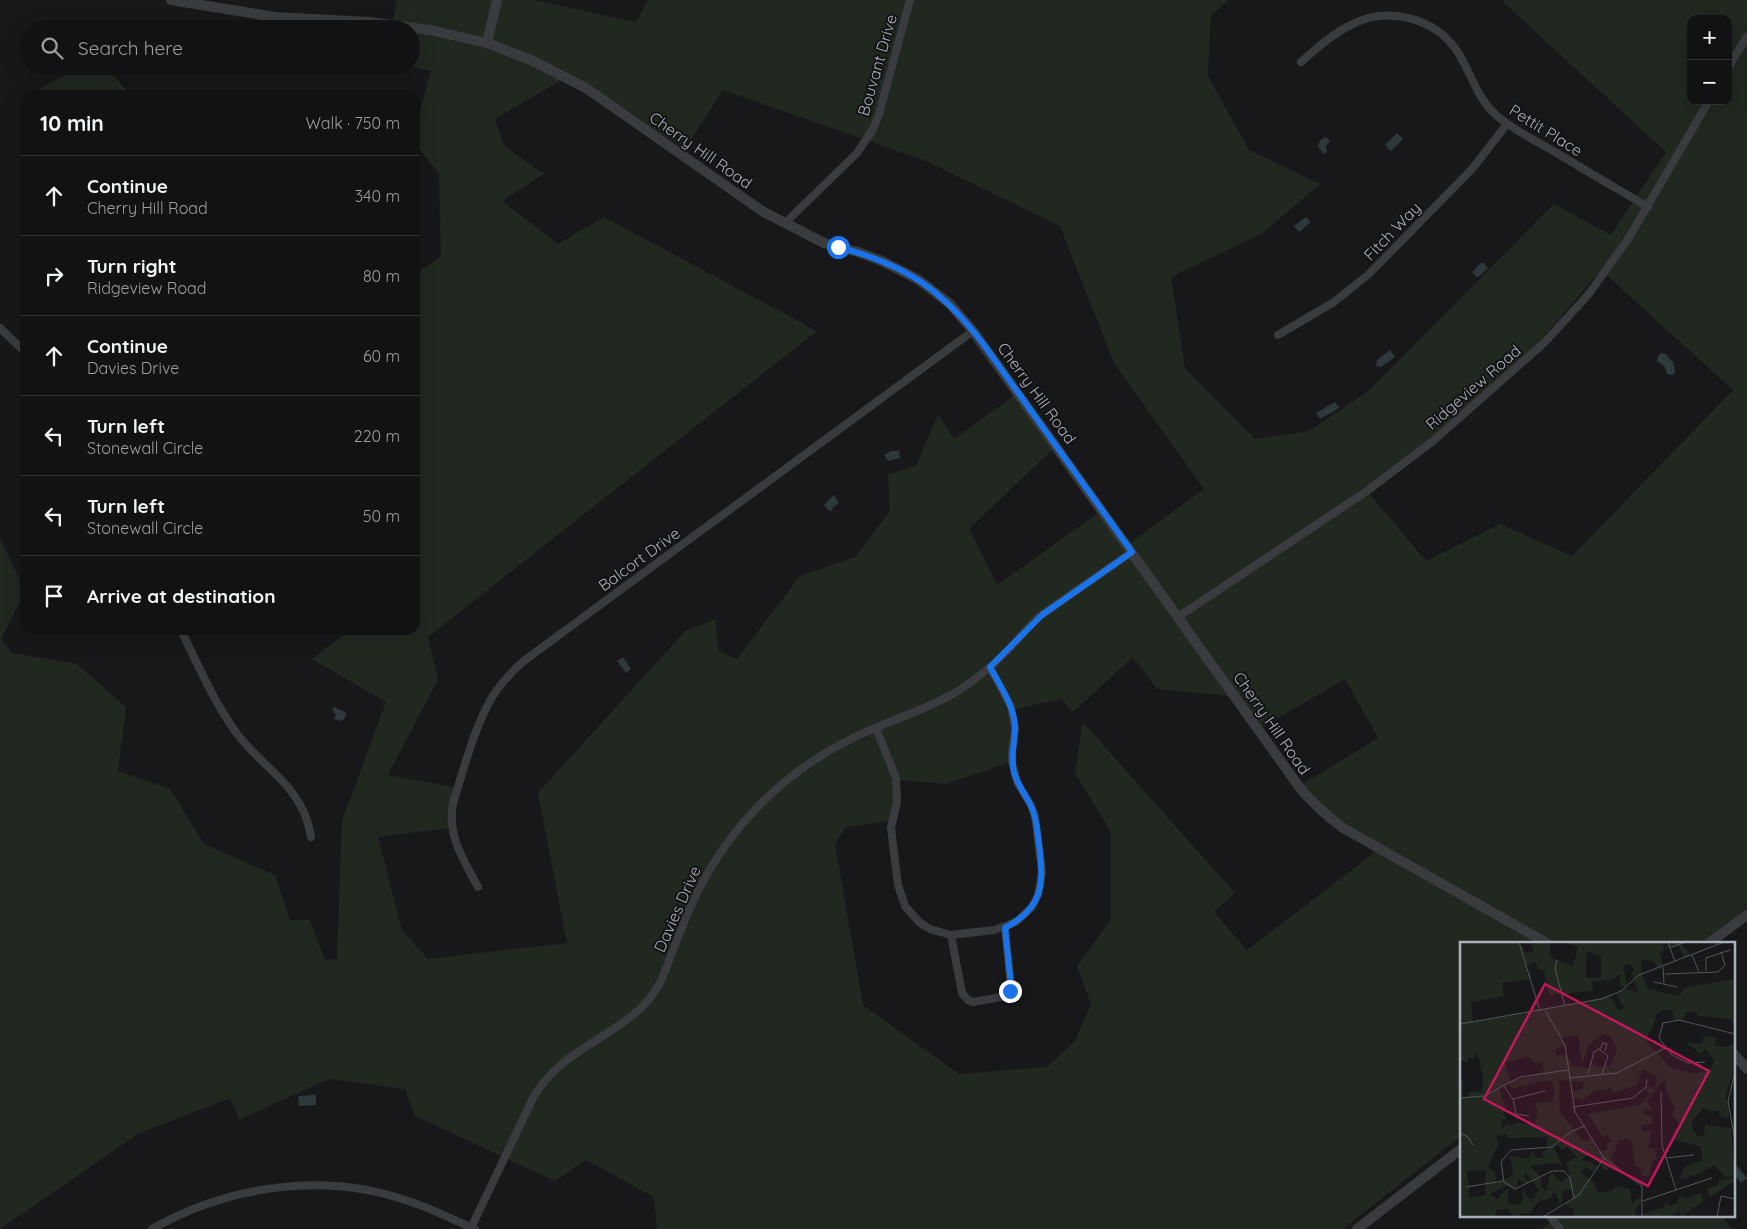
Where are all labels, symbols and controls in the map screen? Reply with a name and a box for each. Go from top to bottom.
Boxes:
street label: Bouvant Drive [853,12,901,118]
map controls [1687,15,1732,105]
button: + [1687,15,1732,60]
search box [20,20,420,75]
icon: search [38,34,66,62]
text: Search here [78,36,183,60]
button: − [1687,60,1732,105]
street label: Pettit Place [1506,100,1586,160]
street label: Cherry Hill Road [646,107,756,193]
text: 10 min [40,110,104,136]
text: Walk · 750 m [305,113,400,133]
text: Continue [87,174,168,198]
icon: ahead [40,182,68,210]
text: 340 m [355,186,400,206]
text: Cherry Hill Road [87,198,208,218]
street label: Fitch Way [1359,198,1425,264]
route start [827,236,850,259]
text: Turn right [87,254,176,278]
icon: right [40,262,68,290]
text: 80 m [363,266,400,286]
text: Ridgeview Road [87,278,207,298]
text: Continue [87,334,168,358]
street label: Cherry Hill Road [993,338,1081,448]
street label: Ridgeview Road [1421,340,1525,434]
icon: ahead [40,342,68,370]
text: 60 m [363,346,400,366]
text: Davies Drive [87,358,179,378]
text: Turn left [87,414,165,438]
icon: left [40,422,68,450]
text: 220 m [354,426,400,446]
text: Stonewall Circle [87,438,203,458]
text: Turn left [87,494,165,518]
icon: left [40,502,68,530]
text: 50 m [363,506,400,526]
text: Stonewall Circle [87,518,203,538]
street label: Balcort Drive [594,523,684,595]
icon: arrive [40,582,68,610]
text: Arrive at destination [87,584,276,608]
street label: Cherry Hill Road [1229,668,1315,778]
street label: Davies Drive [649,863,705,955]
inset map [1460,942,1734,1216]
route end [999,980,1022,1003]

